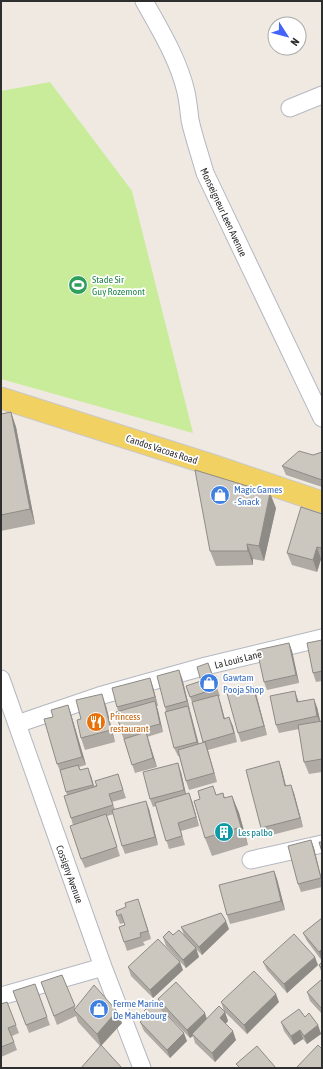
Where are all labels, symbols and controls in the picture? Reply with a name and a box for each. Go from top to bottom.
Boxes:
north arrow [267,16,307,56]
text: N [288,36,302,48]
street label: Monseigneur Leen Avenue [198,166,249,259]
sports icon: Stade Sir Guy Rozemont [67,274,89,296]
place label: Stade Sir Guy Rozemont [92,274,145,297]
street label: Candos Vacoas Road [125,433,199,466]
shop icon: Magic Games - Snack [209,484,231,506]
place label: Magic Games - Snack [234,484,283,507]
street label: La Louis Lane [213,648,263,671]
shop icon: Gawtam Pooja Shop [198,672,220,694]
place label: Gawtam Pooja Shop [223,672,264,695]
restaurant icon: Princess restaurant [85,711,107,733]
place label: Princess restaurant [110,711,149,734]
building icon: Les palbo [213,821,235,843]
place label: Les palbo [238,827,273,838]
street label: Cossigny Avenue [54,844,85,905]
shop icon: Ferme Marine De Mahebourg [88,998,110,1020]
place label: Ferme Marine De Mahebourg [113,998,167,1021]

